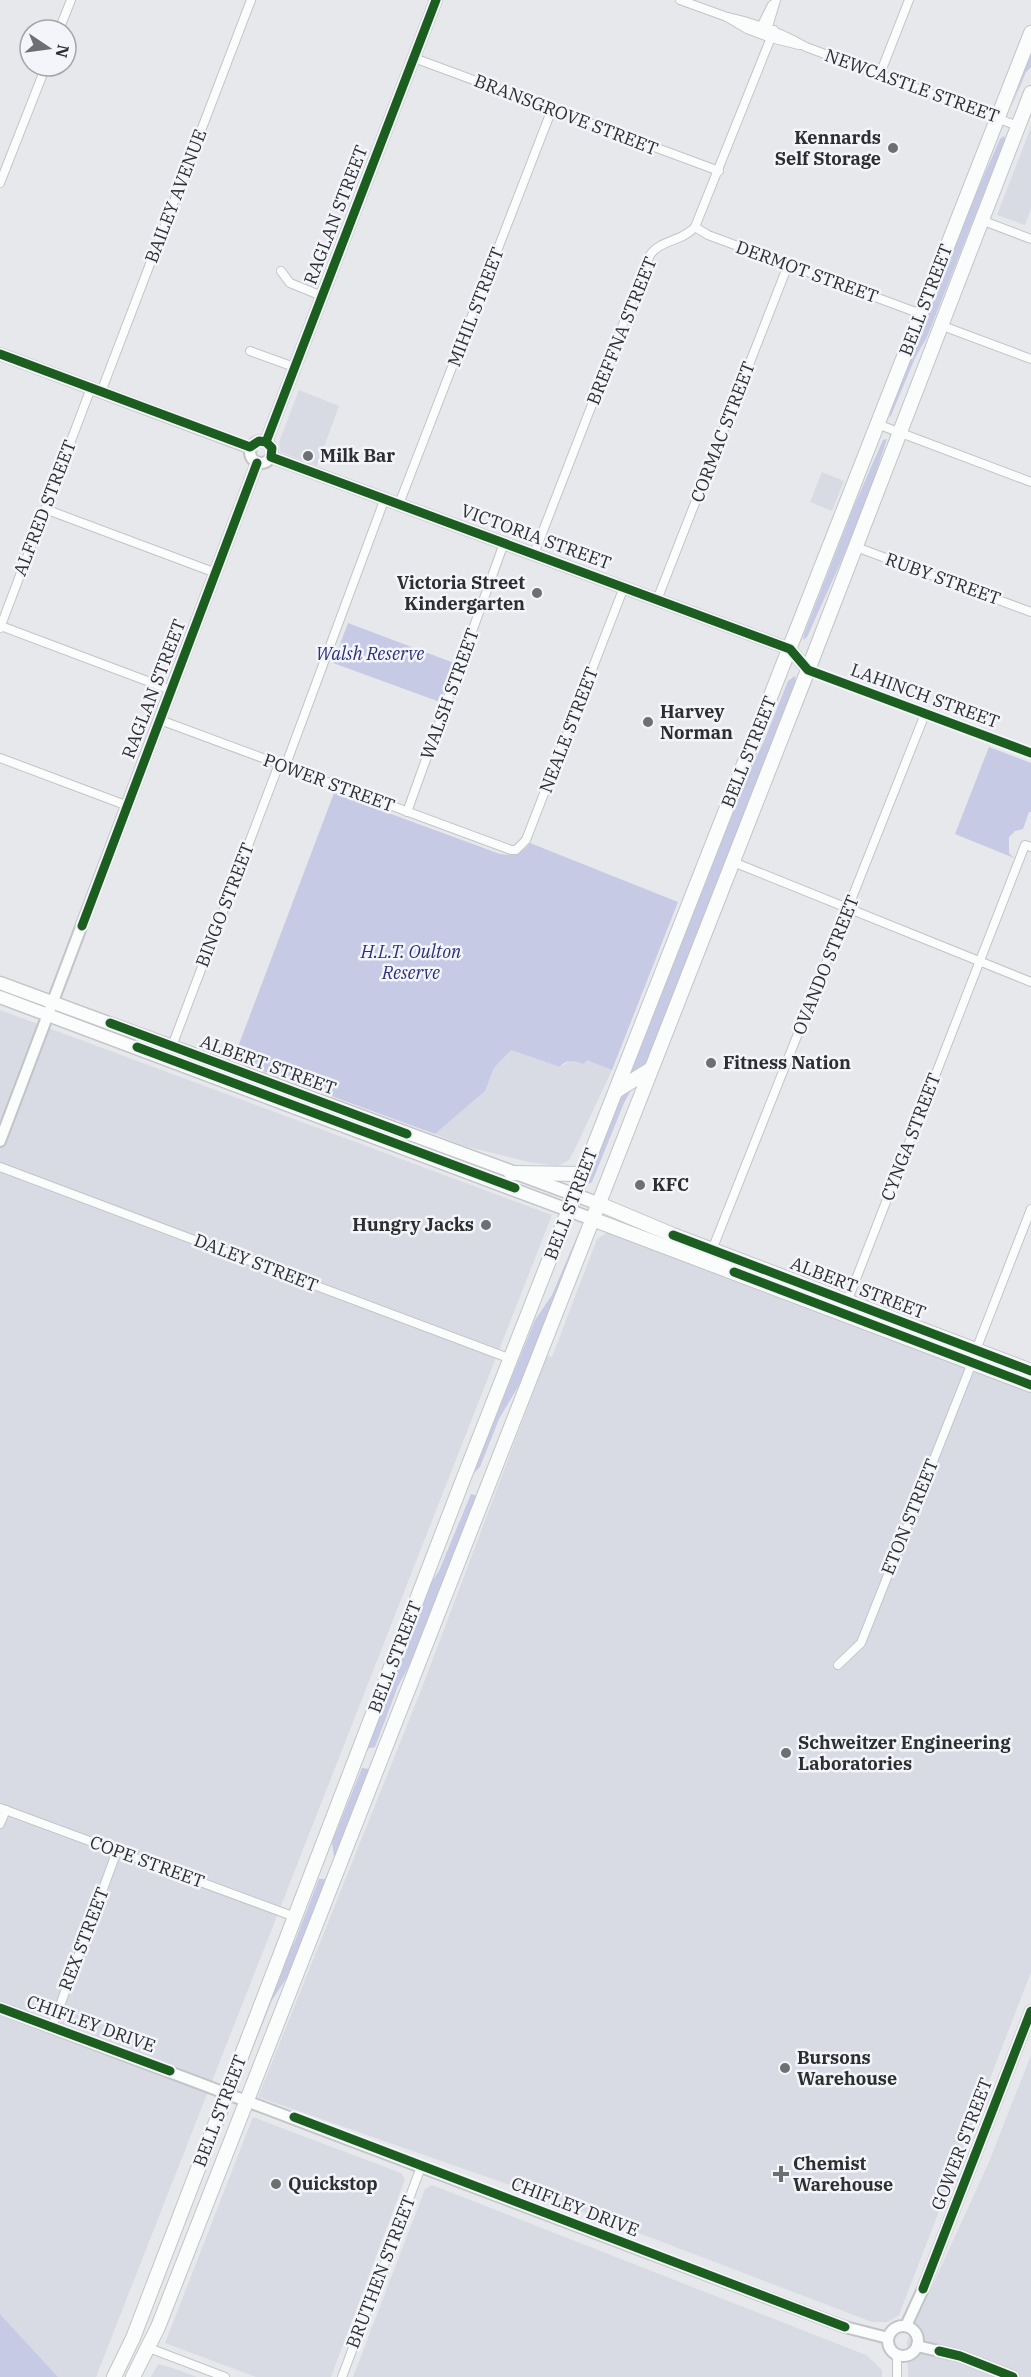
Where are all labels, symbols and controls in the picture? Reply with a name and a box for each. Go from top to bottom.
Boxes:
north arrow [18,18,78,78]
text: N [51,43,74,60]
street label: NEWCASTLE STREET [822,43,1003,128]
street label: BRANSGROVE STREET [471,69,662,160]
street label: BAILEY AVENUE [139,126,212,266]
place label: Kennards Self Storage [775,126,881,170]
marker: Kennards Self Storage [886,141,900,155]
street label: RAGLAN STREET [298,142,373,288]
street label: DERMOT STREET [733,235,882,308]
street label: BELL STREET [894,240,958,359]
street label: MIHIL STREET [442,244,509,370]
street label: BREFFNA STREET [581,253,662,408]
street label: CORMAC STREET [685,358,760,505]
street label: ALFRED STREET [8,436,81,579]
place label: Milk Bar [320,444,395,467]
marker: Milk Bar [301,449,315,463]
street label: VICTORIA STREET [458,499,615,574]
street label: RUBY STREET [882,547,1004,610]
place label: Victoria Street Kindergarten [397,571,525,615]
marker: Victoria Street Kindergarten [530,586,544,600]
street label: RAGLAN STREET [116,616,191,762]
street label: WALSH STREET [415,625,484,762]
park label: Walsh Reserve [316,642,424,665]
street label: LAHINCH STREET [848,658,1003,733]
street label: NEALE STREET [534,663,603,796]
street label: BELL STREET [716,692,781,811]
place label: Harvey Norman [660,700,733,744]
marker: Harvey Norman [641,715,655,729]
street label: POWER STREET [260,748,398,817]
street label: BINGO STREET [190,839,259,970]
street label: OVANDO STREET [787,891,864,1038]
park label: H.L.T. Oulton Reserve [360,940,462,984]
street label: ALBERT STREET [197,1029,340,1100]
place label: Fitness Nation [723,1051,851,1074]
marker: Fitness Nation [704,1056,718,1070]
street label: CYNGA STREET [876,1069,946,1204]
street label: BELL STREET [539,1144,603,1263]
place label: KFC [652,1173,689,1196]
marker: KFC [633,1178,647,1192]
place label: Hungry Jacks [352,1213,474,1236]
marker: Hungry Jacks [479,1218,493,1232]
street label: DALEY STREET [191,1228,322,1297]
street label: ALBERT STREET [787,1251,929,1324]
street label: ETON STREET [876,1455,943,1578]
street label: BELL STREET [363,1597,427,1716]
place label: Schweitzer Engineering Laboratories [798,1731,1011,1775]
marker: Schweitzer Engineering Laboratories [779,1746,793,1760]
street label: COPE STREET [87,1830,208,1893]
street label: REX STREET [53,1884,114,1994]
street label: CHIFLEY DRIVE [24,1990,159,2057]
place label: Bursons Warehouse [797,2046,897,2090]
street label: BELL STREET [188,2051,252,2170]
marker: Bursons Warehouse [778,2061,792,2075]
street label: GOWER STREET [926,2074,997,2213]
place label: Chemist Warehouse [793,2152,893,2196]
marker: Chemist Warehouse [774,2167,788,2181]
place label: Quickstop [288,2172,378,2195]
street label: CHIFLEY DRIVE [508,2172,642,2242]
marker: Quickstop [269,2177,283,2191]
street label: BRUTHEN STREET [341,2192,420,2351]

